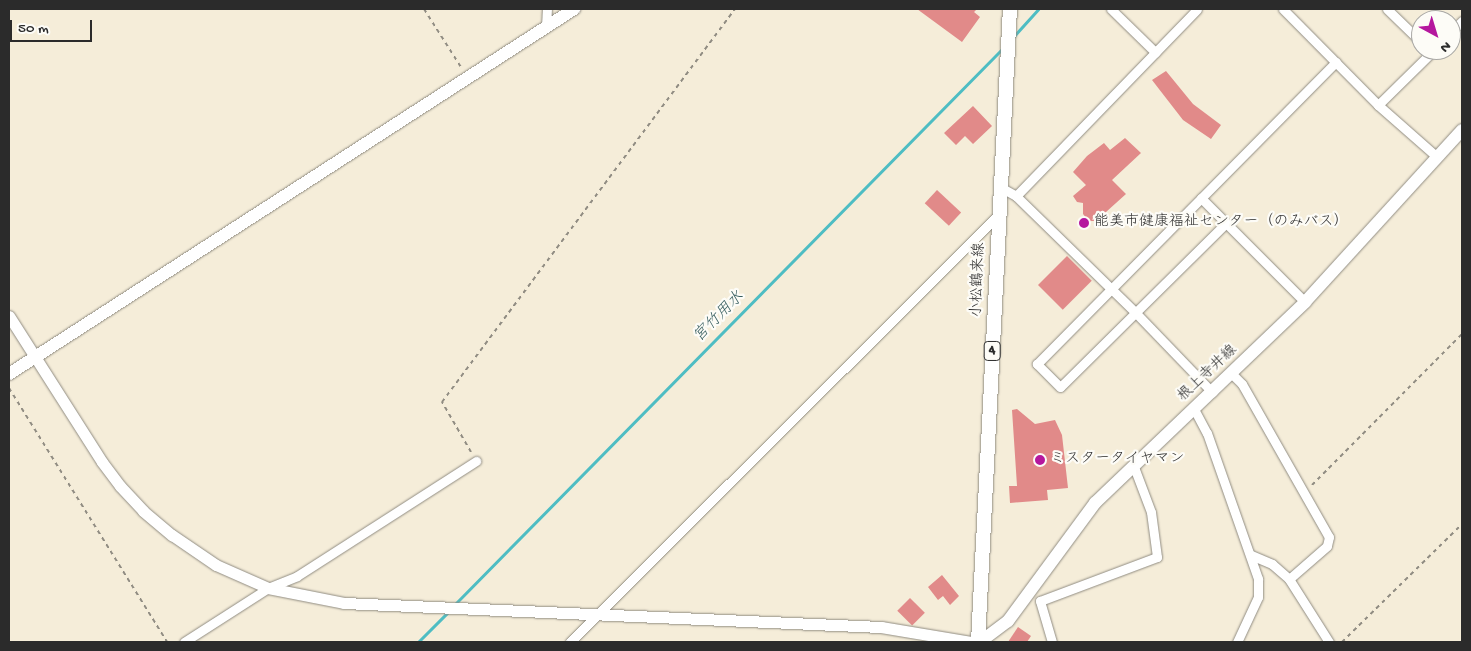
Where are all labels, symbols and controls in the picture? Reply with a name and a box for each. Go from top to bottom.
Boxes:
scale bar [12,10,95,42]
north arrow [1411,10,1461,60]
text: 50 m [18,20,49,38]
text: N [1436,37,1454,56]
place label: 能美市健康福祉センター（のみバス） [1094,214,1349,232]
marker: 能美市健康福祉センター（のみバス） [1078,217,1090,229]
street label: 小松鶴来線 [969,242,989,318]
water label: 宮竹用水 [691,289,749,347]
road number: 4 [983,340,1001,362]
street label: 根上寺井線 [1174,342,1242,406]
place label: ミスタータイヤマン [1050,451,1185,469]
marker: ミスタータイヤマン [1034,454,1046,466]

